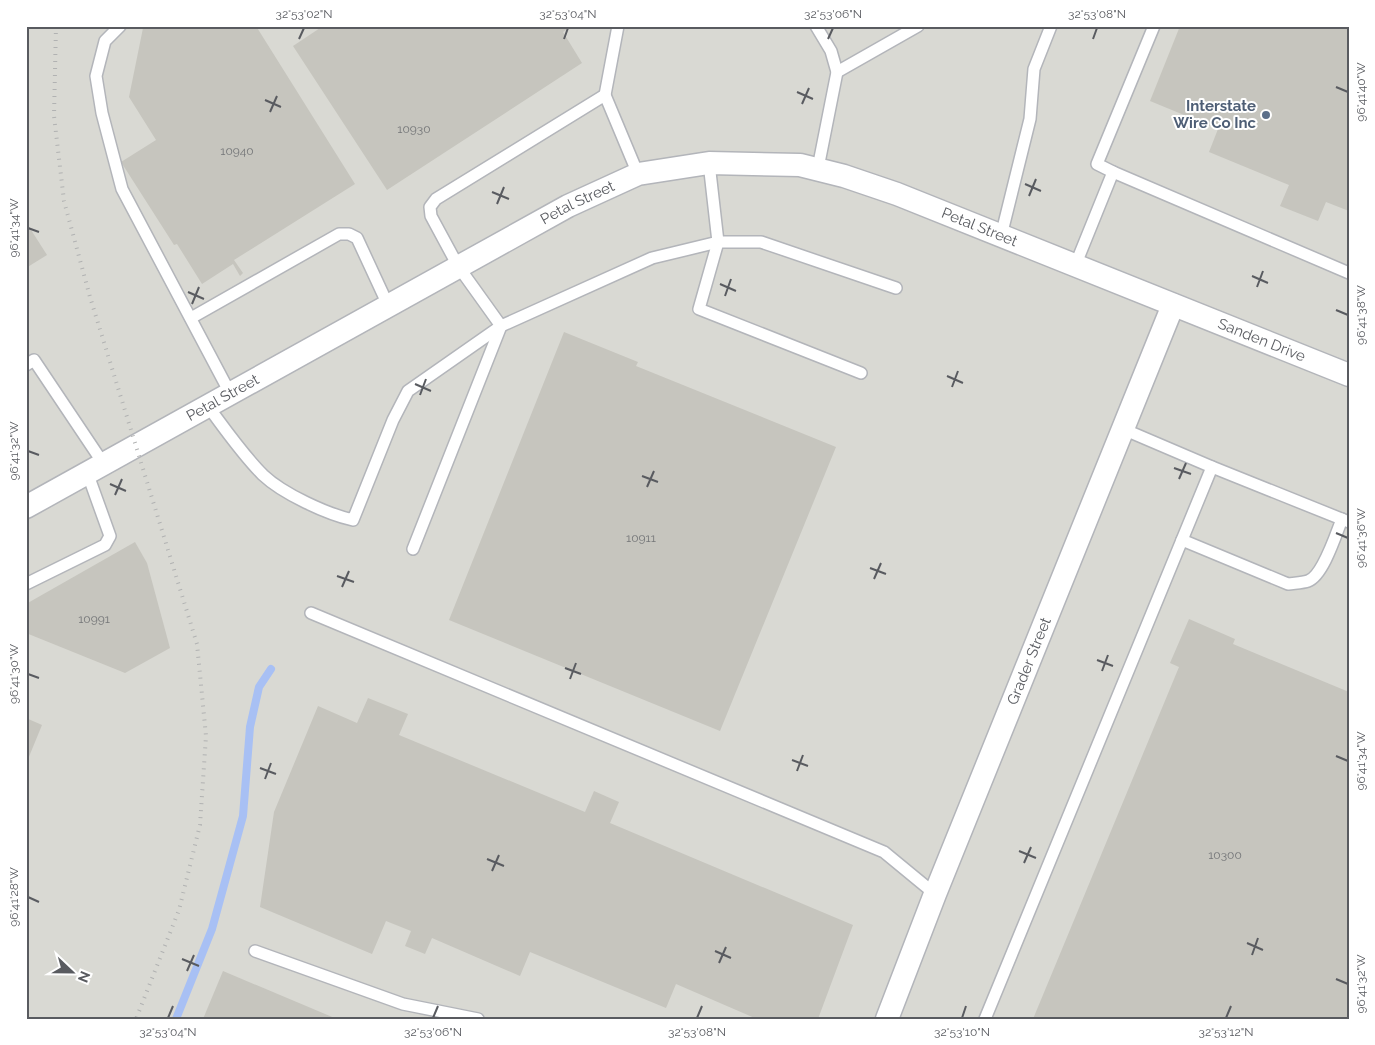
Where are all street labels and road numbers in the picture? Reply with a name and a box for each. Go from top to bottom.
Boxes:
street label: Petal Street [537,177,617,228]
street label: Petal Street [939,204,1020,250]
street label: Sanden Drive [1215,314,1308,366]
street label: Petal Street [183,370,262,425]
street label: Grader Street [1003,615,1055,708]

